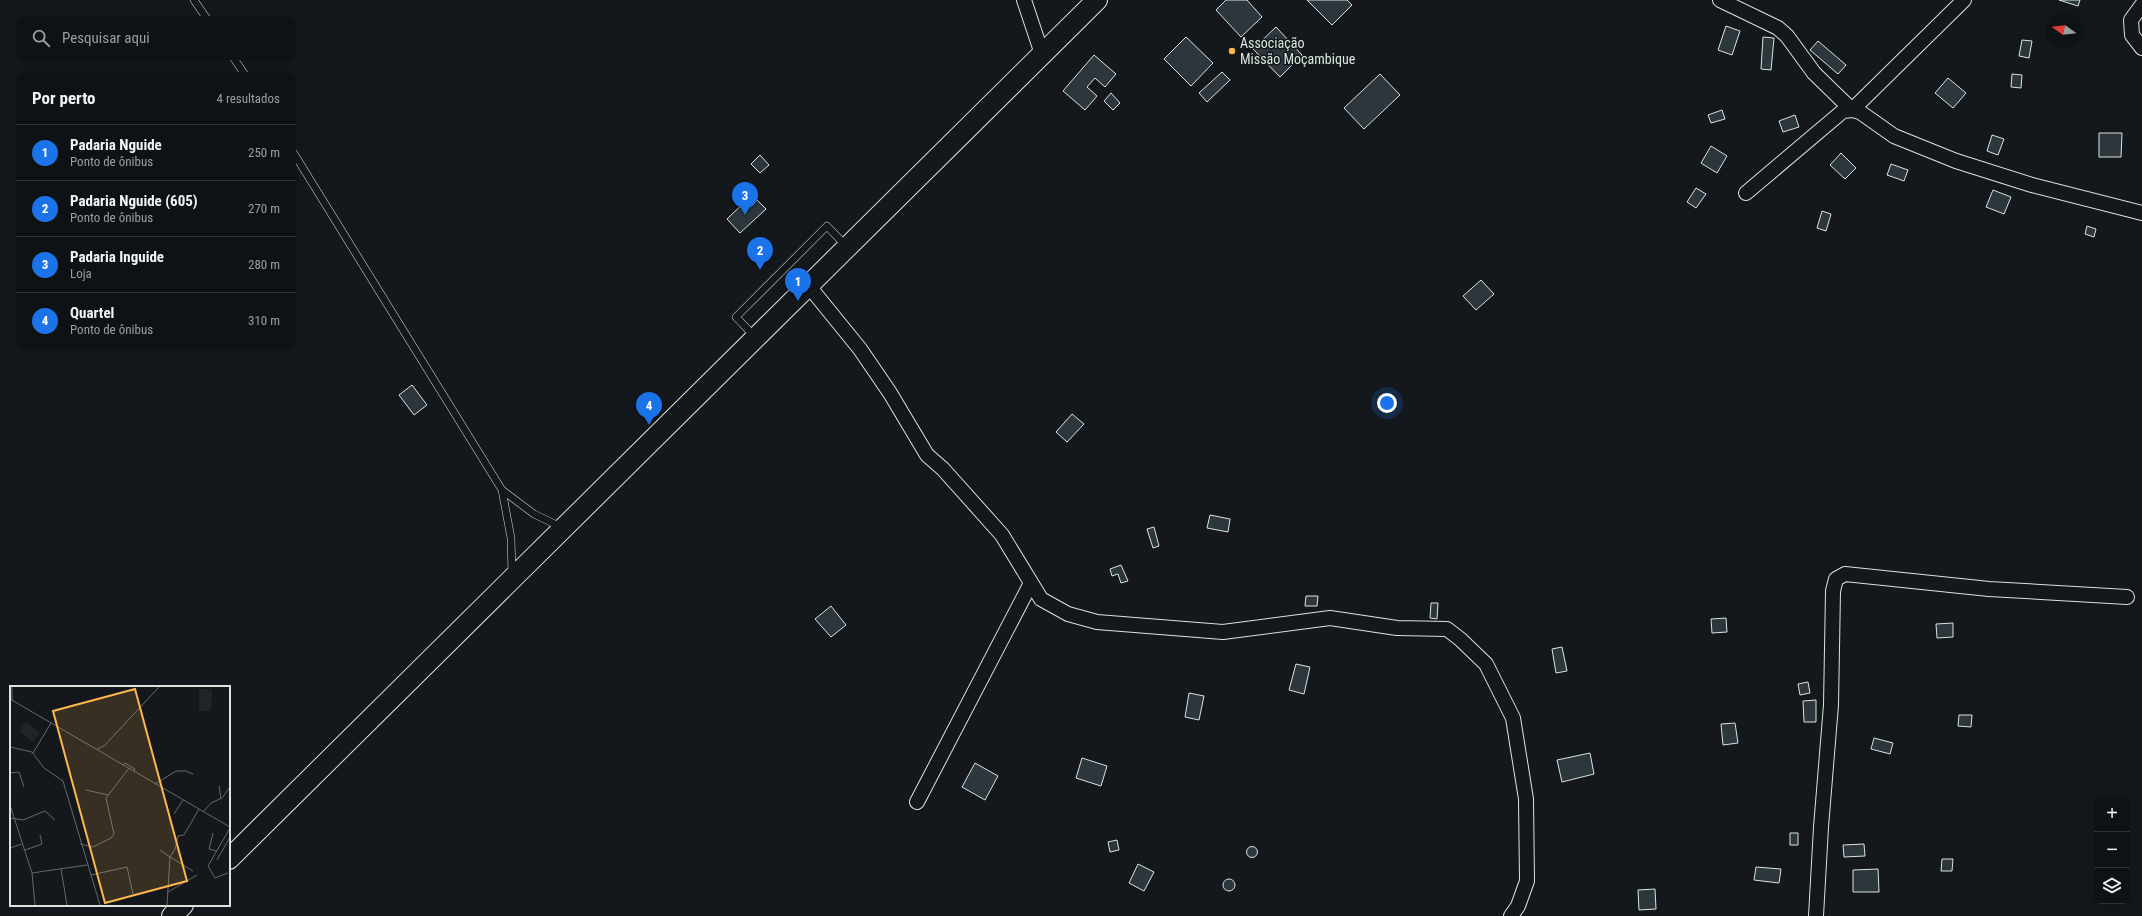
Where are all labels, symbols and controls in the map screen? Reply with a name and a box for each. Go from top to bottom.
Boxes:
north arrow [2046,12,2082,48]
search box [16,16,296,60]
icon: search [30,27,52,49]
text: Pesquisar aqui [62,29,150,47]
place label: Associação Missão Moçambique [1240,35,1356,67]
marker: Associação Missão Moçambique [1227,46,1237,56]
text: Por perto [32,88,96,108]
text: 4 resultados [216,91,280,106]
text: Padaria Nguide [70,136,162,154]
text: 1 [42,145,48,160]
text: 250 m [248,145,280,160]
text: Ponto de ônibus [70,154,153,169]
pin: 3 [732,182,758,215]
text: Padaria Nguide (605) [70,192,198,210]
text: 2 [42,201,48,216]
text: 270 m [248,201,280,216]
text: Ponto de ônibus [70,210,153,225]
pin: 2 [747,237,773,270]
text: Padaria Inguide [70,248,164,266]
text: 3 [42,257,48,272]
text: 280 m [248,257,280,272]
text: Loja [70,266,92,281]
pin: 1 [785,268,811,301]
text: Quartel [70,304,114,322]
text: 4 [42,313,48,328]
text: 310 m [248,313,280,328]
text: Ponto de ônibus [70,322,153,337]
pin: 4 [636,392,662,425]
your location [1377,393,1397,413]
inset map [10,686,230,906]
map controls [2094,796,2130,904]
button: + [2094,796,2130,832]
button: − [2094,832,2130,868]
button: layers [2094,868,2130,904]

